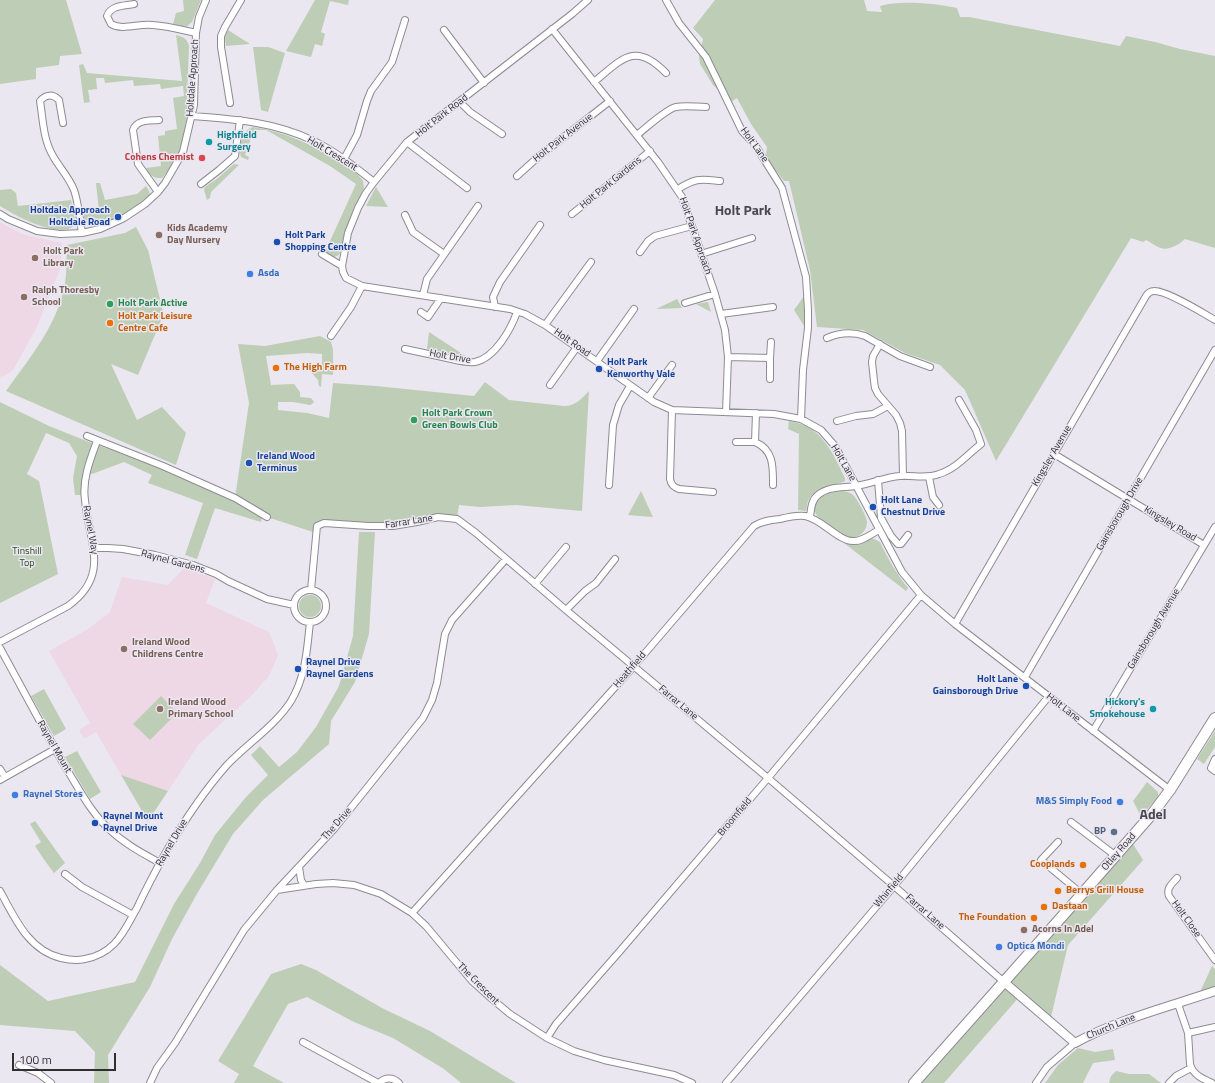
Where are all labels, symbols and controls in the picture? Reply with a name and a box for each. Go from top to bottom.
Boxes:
street label: Holtdale Approach [184,39,202,117]
street label: Holt Park Road [413,92,471,140]
street label: Holt Park Avenue [531,111,595,165]
street label: Holt Lane [737,125,771,165]
place label: Highfield Surgery [217,130,257,154]
street label: Holt Crescent [305,134,359,174]
marker: Highfield Surgery [204,137,214,147]
place label: Cohens Chemist [125,152,194,164]
marker: Cohens Chemist [197,153,207,163]
street label: Holt Park Gardens [578,154,644,212]
street label: Holt Park Approach [676,196,714,276]
district label: Holt Park [715,204,771,220]
place label: Holtdale Approach Holtdale Road [30,205,110,228]
marker: Holtdale Approach Holtdale Road [113,212,123,222]
place label: Kids Academy Day Nursery [167,223,227,246]
marker: Kids Academy Day Nursery [154,230,164,240]
place label: Holt Park Shopping Centre [285,230,356,254]
marker: Holt Park Shopping Centre [272,237,282,247]
place label: Holt Park Library [43,246,83,270]
marker: Holt Park Library [30,253,40,263]
place label: Asda [258,268,279,280]
marker: Asda [245,269,255,279]
place label: Ralph Thoresby School [32,285,99,308]
marker: Ralph Thoresby School [19,292,29,302]
place label: Holt Park Active [118,298,187,310]
marker: Holt Park Active [105,299,115,309]
place label: Holt Park Leisure Centre Cafe [118,311,192,334]
marker: Holt Park Leisure Centre Cafe [105,318,115,328]
street label: Holt Road [551,326,593,360]
street label: Holt Drive [428,347,472,367]
place label: Holt Park Kenworthy Vale [607,357,675,380]
place label: The High Farm [284,362,347,374]
marker: The High Farm [271,363,281,373]
marker: Holt Park Kenworthy Vale [594,364,604,374]
place label: Holt Park Crown Green Bowls Club [422,408,498,432]
marker: Holt Park Crown Green Bowls Club [409,415,419,425]
street label: Kingsley Avenue [1030,423,1074,489]
street label: Holt Lane [828,443,858,483]
place label: Ireland Wood Terminus [257,451,315,474]
marker: Ireland Wood Terminus [244,458,254,468]
street label: Gainsborough Drive [1094,475,1146,553]
place label: Holt Lane Chestnut Drive [881,495,945,518]
marker: Holt Lane Chestnut Drive [868,502,878,512]
street label: Kingsley Road [1142,504,1198,544]
street label: Raynel Way [80,505,100,555]
street label: Farrar Lane [384,512,434,532]
park label: Tinshill Top [12,546,42,570]
street label: Raynel Gardens [140,548,206,576]
street label: Gainsborough Avenue [1125,587,1183,671]
place label: Ireland Wood Childrens Centre [132,637,203,660]
marker: Ireland Wood Childrens Centre [119,644,129,654]
street label: Heathfield [611,650,649,690]
place label: Raynel Drive Raynel Gardens [306,657,373,680]
marker: Raynel Drive Raynel Gardens [293,664,303,674]
place label: Holt Lane Gainsborough Drive [933,674,1018,698]
marker: Holt Lane Gainsborough Drive [1021,681,1031,691]
street label: Farrar Lane [656,683,700,723]
street label: Holt Lane [1043,691,1083,725]
place label: Ireland Wood Primary School [168,697,233,720]
place label: Hickory's Smokehouse [1089,697,1145,720]
marker: Ireland Wood Primary School [155,704,165,714]
marker: Hickory's Smokehouse [1148,704,1158,714]
street label: Raynel Mount [34,719,74,775]
place label: Raynel Stores [23,789,83,801]
marker: Raynel Stores [10,790,20,800]
street label: Broomfield [715,795,755,839]
place label: M&S Simply Food [1036,796,1112,808]
marker: M&S Simply Food [1115,797,1125,807]
street label: The Drive [319,805,355,843]
district label: Adel [1140,808,1166,824]
place label: Raynel Mount Raynel Drive [103,811,163,834]
street label: Raynel Drive [154,817,190,869]
marker: Raynel Mount Raynel Drive [90,818,100,828]
place label: BP [1094,826,1106,838]
marker: BP [1109,827,1119,837]
street label: Otley Road [1099,831,1139,873]
place label: Cooplands [1030,859,1075,871]
marker: Cooplands [1078,860,1088,870]
street label: Whinfield [872,872,906,910]
place label: Berrys Grill House [1066,885,1144,897]
marker: Berrys Grill House [1053,886,1063,896]
street label: Farrar Lane [903,892,947,932]
street label: Holt Close [1169,898,1203,940]
place label: Dastaan [1052,901,1088,913]
marker: Dastaan [1039,902,1049,912]
place label: The Foundation [959,912,1026,924]
marker: The Foundation [1029,913,1039,923]
place label: Acorns In Adel [1032,924,1094,936]
marker: Acorns In Adel [1019,925,1029,935]
place label: Optica Mondi [1007,941,1064,953]
marker: Optica Mondi [994,942,1004,952]
street label: The Crescent [454,960,502,1008]
street label: Church Lane [1085,1012,1137,1042]
scale bar [14,1045,118,1071]
text: 100 m [19,1050,52,1069]

